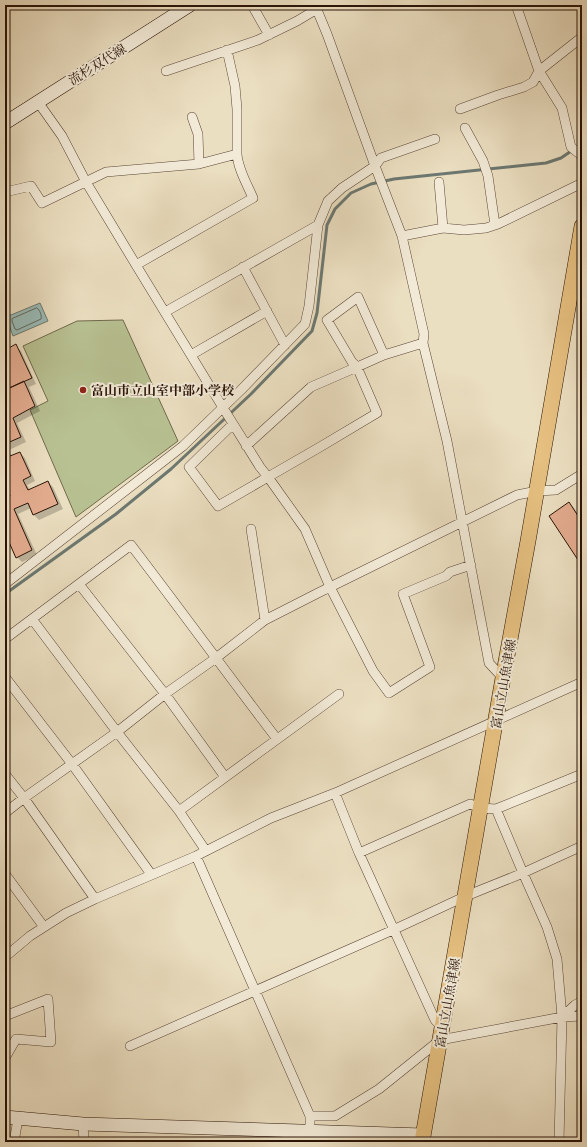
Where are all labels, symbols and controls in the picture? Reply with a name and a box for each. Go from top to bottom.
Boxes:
street label: 流杉双代線 [66,41,129,89]
place label: 富山市立山室中部小学校 [91,383,235,399]
marker: 富山市立山室中部小学校 [78,385,88,395]
street label: 富山立山魚津線 [488,638,520,730]
street label: 富山立山魚津線 [432,957,464,1049]

